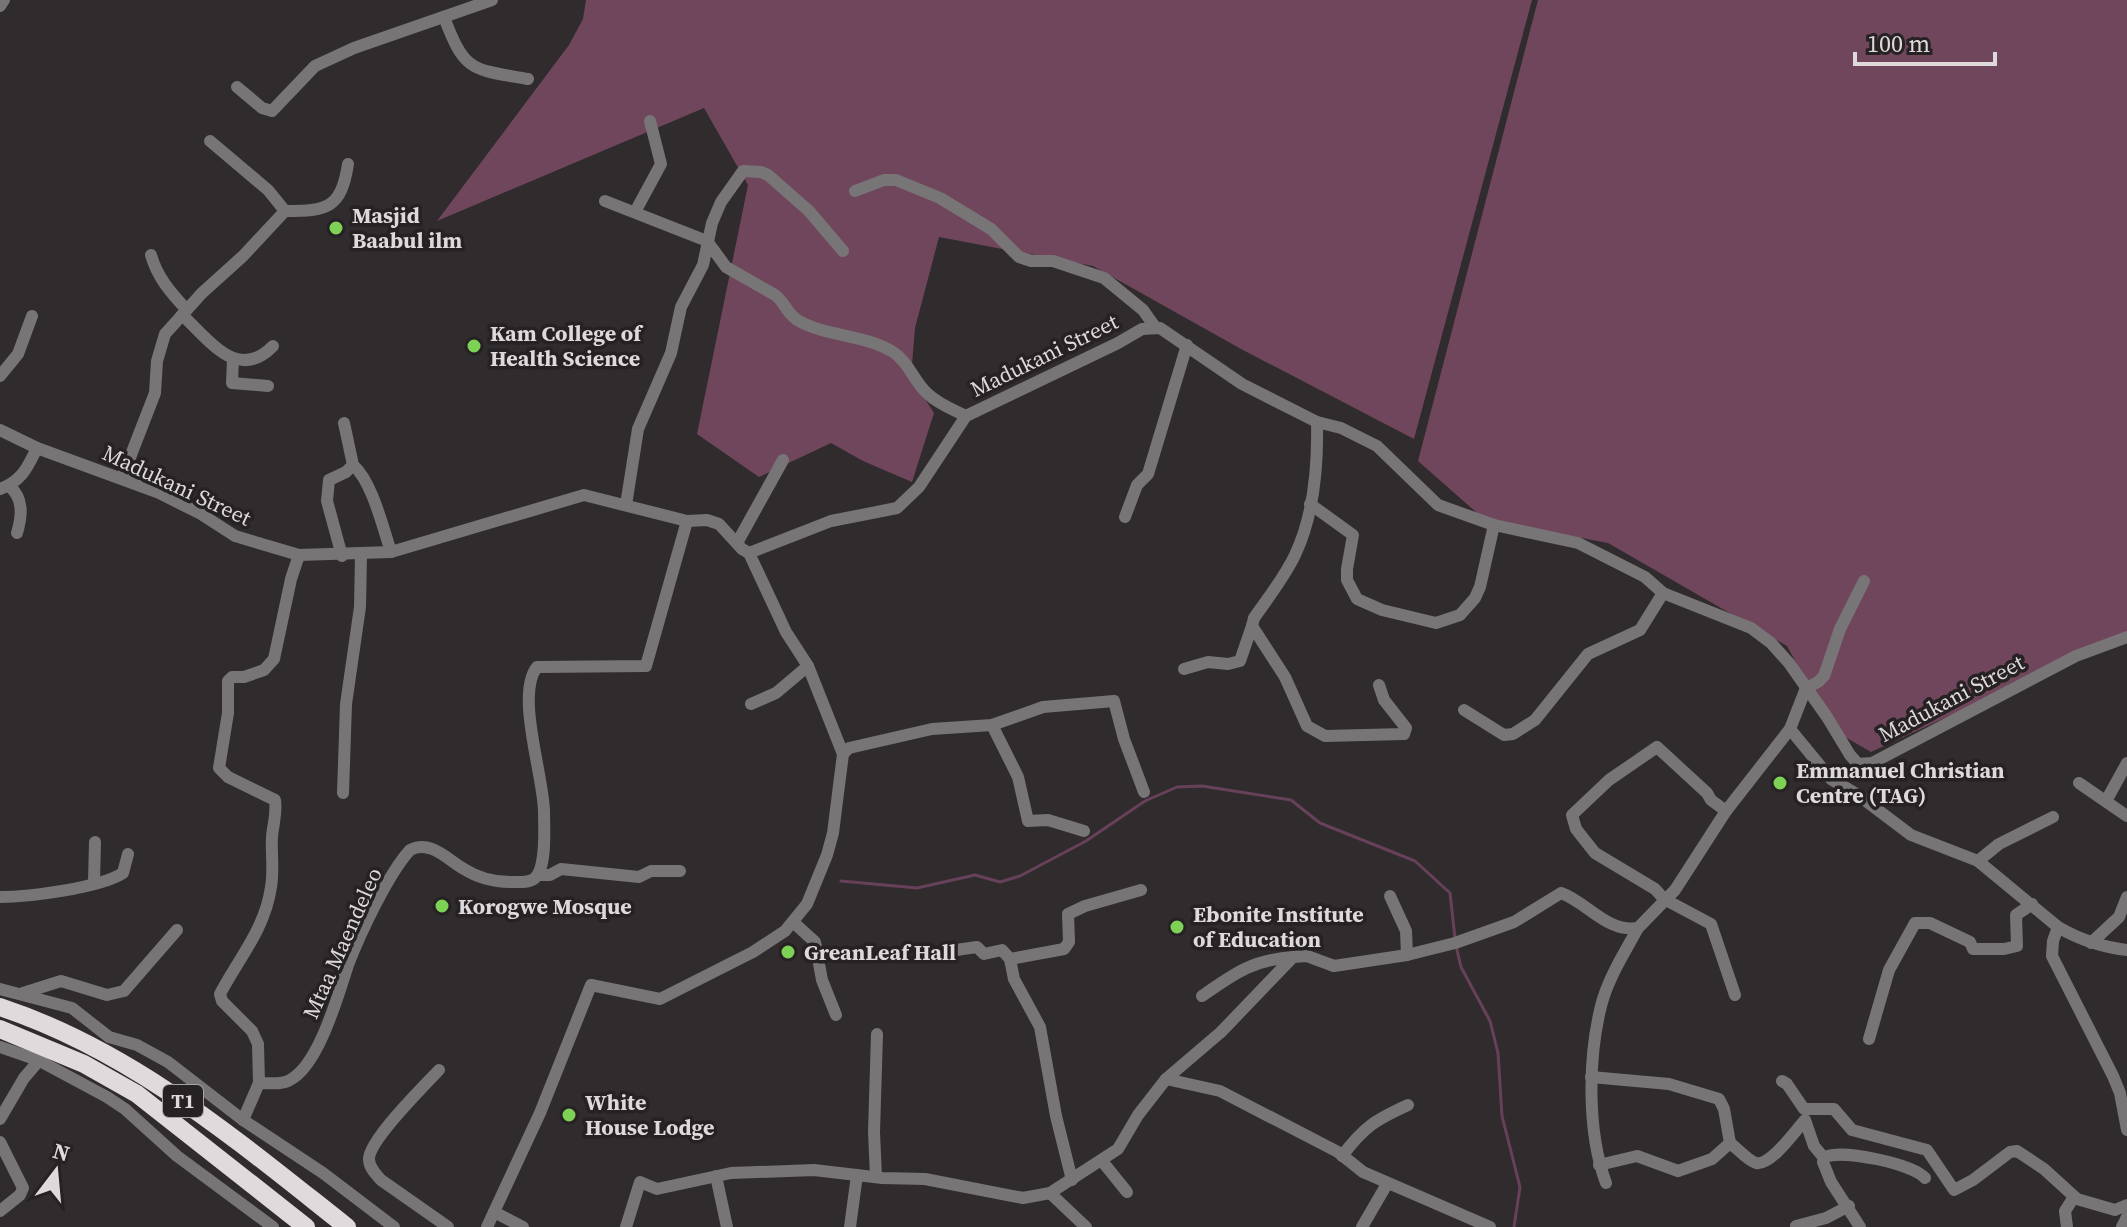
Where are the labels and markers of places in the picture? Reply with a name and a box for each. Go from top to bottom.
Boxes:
place label: Masjid Baabul ilm [352,200,462,255]
marker: Masjid Baabul ilm [327,219,345,237]
place label: Kam College of Health Science [490,318,644,373]
marker: Kam College of Health Science [465,337,483,355]
place label: Emmanuel Christian Centre (TAG) [1796,755,2005,810]
marker: Emmanuel Christian Centre (TAG) [1771,774,1789,792]
place label: Korogwe Mosque [458,891,632,921]
marker: Korogwe Mosque [433,897,451,915]
place label: Ebonite Institute of Education [1193,899,1364,954]
marker: Ebonite Institute of Education [1168,918,1186,936]
place label: GreanLeaf Hall [804,937,956,967]
marker: GreanLeaf Hall [779,943,797,961]
place label: White House Lodge [585,1087,714,1142]
marker: White House Lodge [560,1106,578,1124]

